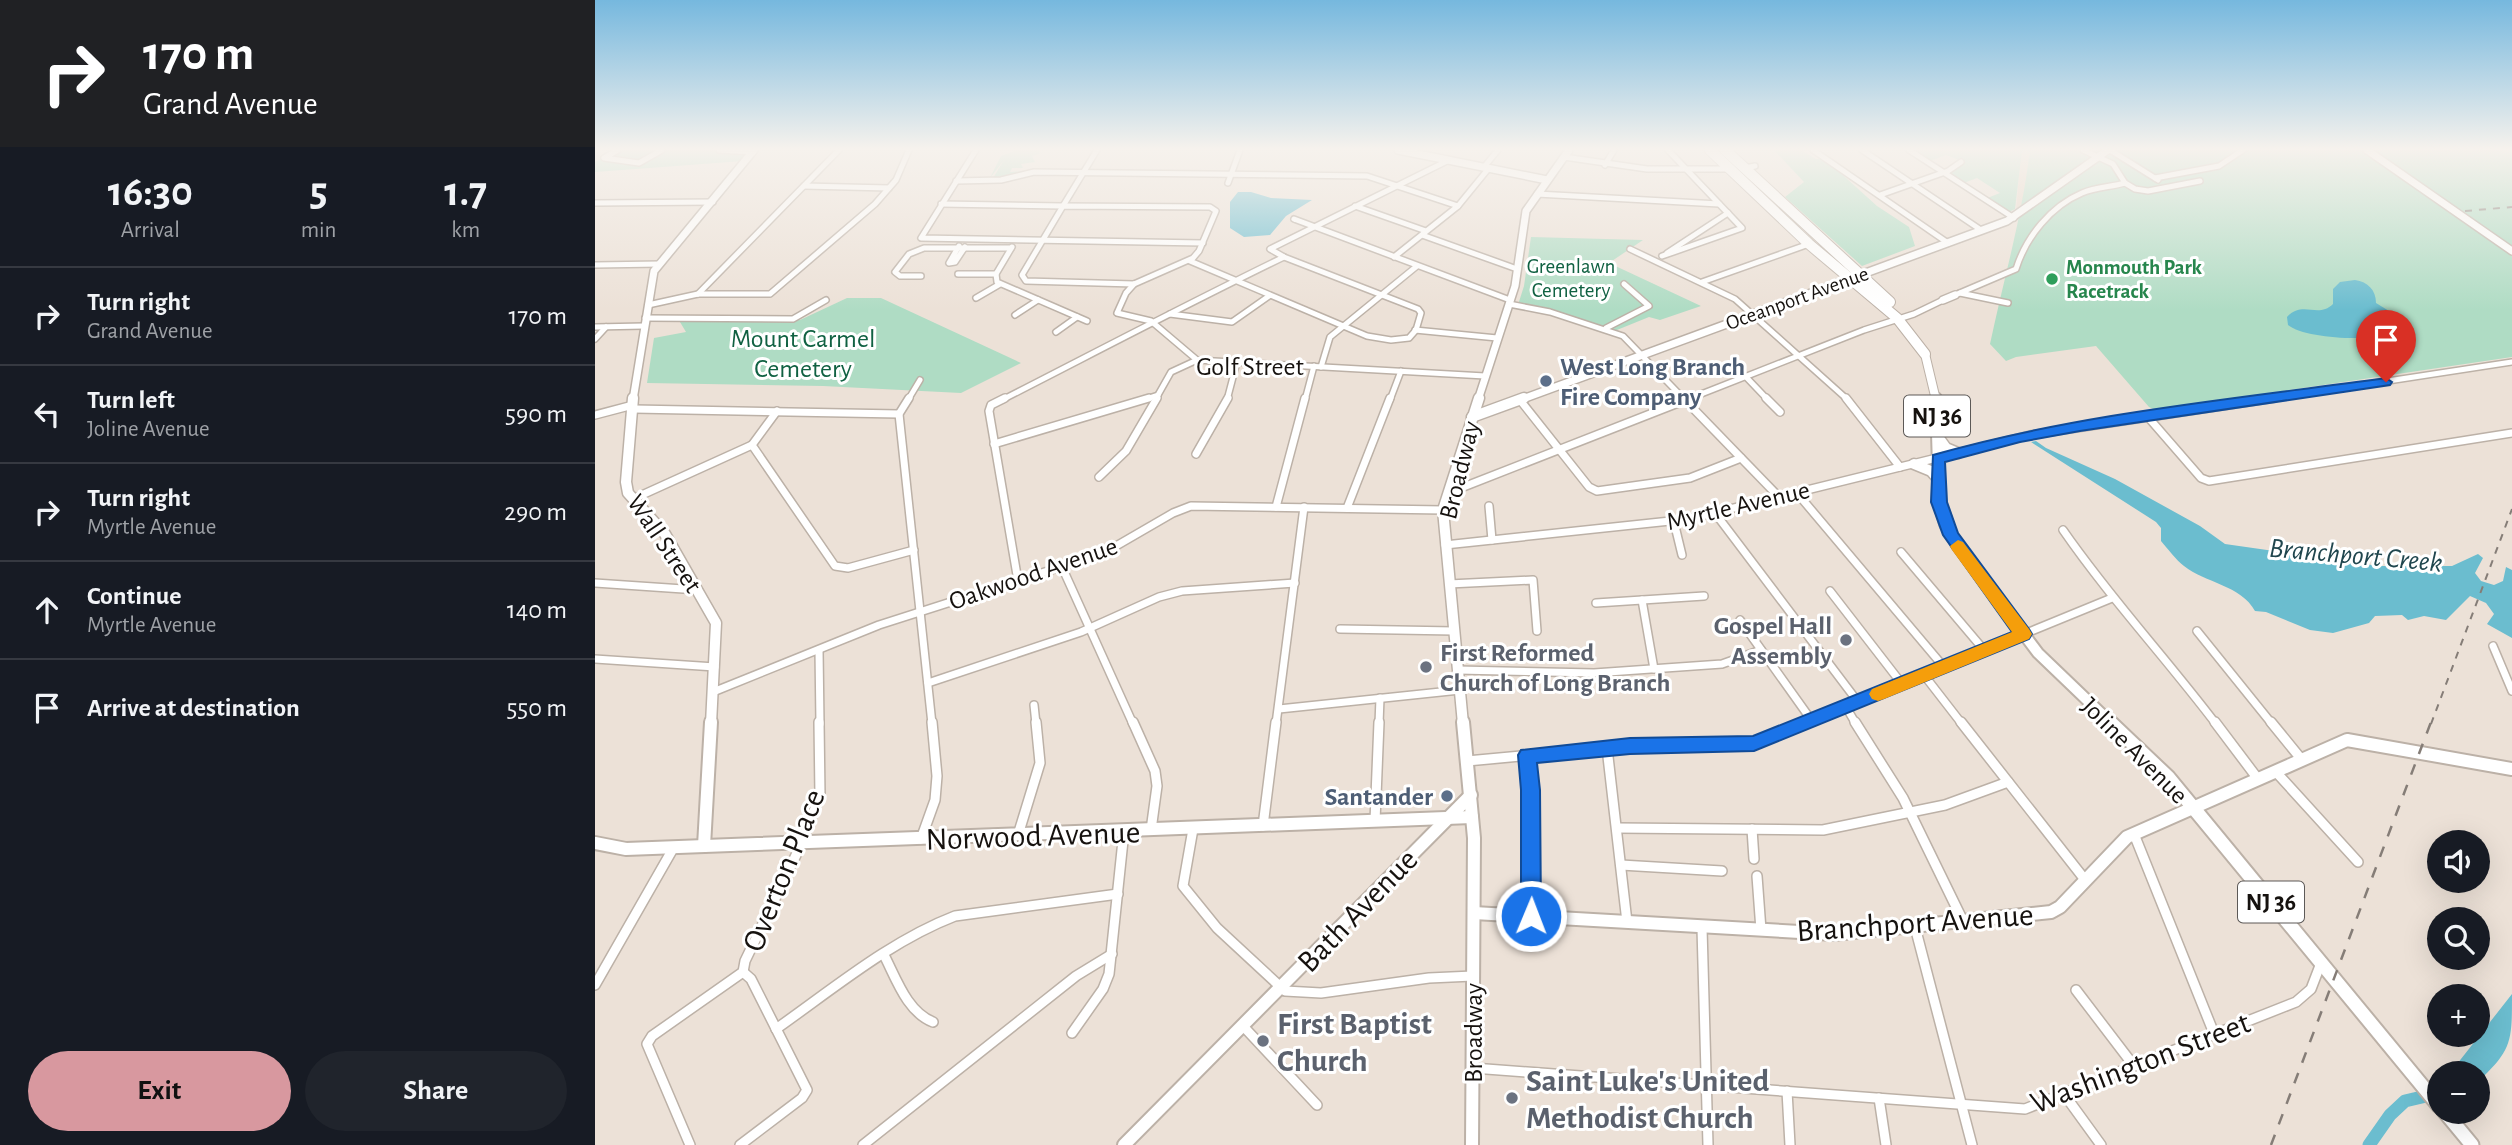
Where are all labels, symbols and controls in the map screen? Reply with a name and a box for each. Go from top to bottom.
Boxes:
icon: right [28,28,119,119]
text: 170 m [143,30,254,79]
text: Grand Avenue [143,88,318,120]
text: 16:30 [108,171,193,213]
text: 5 [309,171,328,213]
text: 1.7 [444,171,487,213]
text: Arrival [121,219,180,242]
text: min [301,219,336,242]
text: km [451,219,480,242]
park label: Greenlawn Cemetery [1527,256,1615,301]
place label: Monmouth Park Racetrack [2066,257,2203,302]
street label: Oceanport Avenue [1723,263,1871,334]
marker: Monmouth Park Racetrack [2044,271,2060,287]
text: Turn right [87,289,190,315]
icon: right [28,297,66,335]
text: 170 m [508,303,567,329]
pin [2356,310,2416,382]
text: Grand Avenue [87,320,213,343]
icon: arrive [2367,321,2405,359]
park label: Mount Carmel Cemetery [731,326,875,382]
street label: Golf Street [1196,354,1304,380]
place label: West Long Branch Fire Company [1560,354,1745,410]
marker: West Long Branch Fire Company [1538,373,1554,389]
text: Turn left [87,387,175,413]
icon: left [28,395,66,433]
road number: NJ 36 [1904,396,1970,436]
text: 590 m [505,401,567,427]
text: Joline Avenue [87,418,210,441]
street label: Broadway [1435,419,1485,522]
street label: Myrtle Avenue [1664,477,1812,535]
text: Turn right [87,485,190,511]
street label: Wall Street [622,490,706,597]
icon: right [28,493,66,531]
text: 290 m [504,499,567,525]
text: Myrtle Avenue [87,516,216,539]
street label: Oakwood Avenue [946,533,1121,615]
water label: Branchport Creek [2268,534,2444,578]
text: Continue [87,583,182,609]
icon: ahead [28,591,66,629]
text: 140 m [507,597,567,623]
place label: Gospel Hall Assembly [1714,613,1832,669]
text: Myrtle Avenue [87,614,216,637]
marker: Gospel Hall Assembly [1838,632,1854,648]
place label: First Reformed Church of Long Branch [1440,640,1670,696]
marker: First Reformed Church of Long Branch [1418,659,1434,675]
icon: arrive [28,689,66,727]
street label: Joline Avenue [2076,693,2192,809]
text: Arrive at destination [87,695,300,721]
text: 550 m [506,695,567,721]
place label: Santander [1324,784,1433,810]
street label: Overton Place [737,785,831,956]
marker: Santander [1439,788,1455,804]
street label: Norwood Avenue [925,816,1141,856]
map controls [2427,830,2490,1124]
button: sound [2427,830,2490,893]
street label: Bath Avenue [1292,843,1424,978]
position arrow [1494,879,1568,953]
road number: NJ 36 [2238,882,2304,922]
street label: Branchport Avenue [1795,899,2035,947]
button: search [2427,907,2490,970]
street label: Broadway [1461,983,1487,1083]
button: + [2427,984,2490,1047]
street label: Washington Street [2026,1006,2254,1119]
place label: First Baptist Church [1277,1008,1432,1077]
marker: First Baptist Church [1255,1033,1271,1049]
button: Exit [28,1051,291,1131]
button: Share [305,1051,567,1131]
button: − [2427,1061,2490,1124]
place label: Saint Luke's United Methodist Church [1526,1065,1769,1134]
marker: Saint Luke's United Methodist Church [1504,1090,1520,1106]

